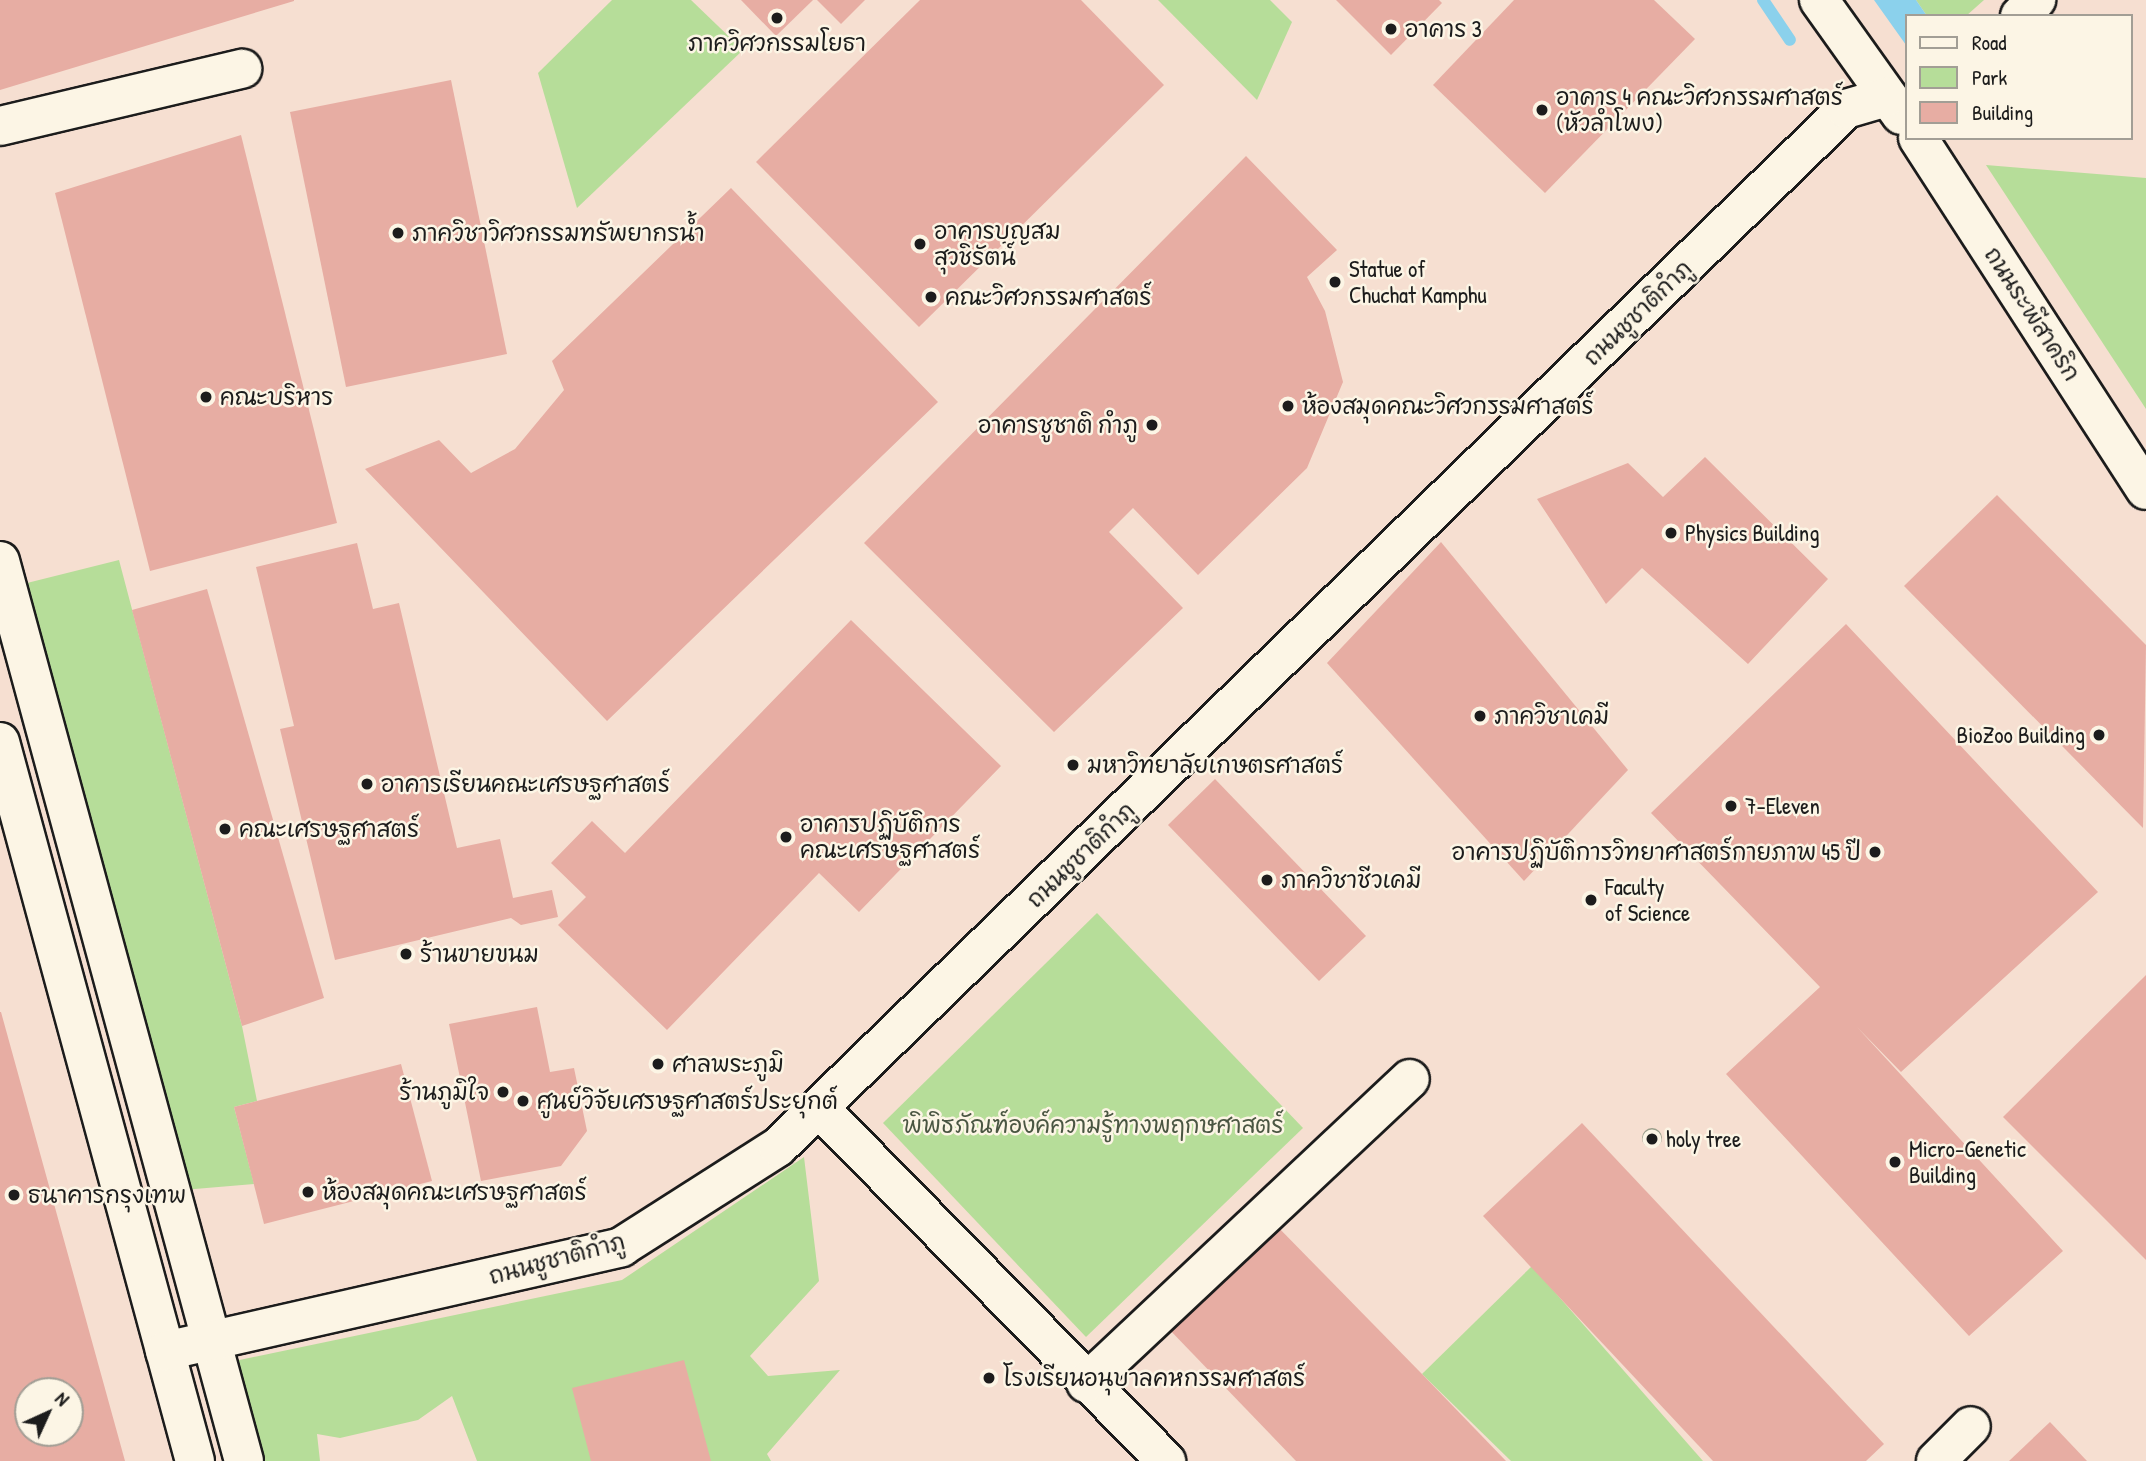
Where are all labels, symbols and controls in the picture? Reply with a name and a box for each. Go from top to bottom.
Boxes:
marker: ภาควิศวกรรมโยธา [769,10,785,26]
legend [1904,14,2132,140]
place label: อาคาร 3 [1405,15,1482,43]
marker: อาคาร 3 [1383,21,1399,37]
text: Road [1972,28,2006,57]
place label: ภาควิศวกรรมโยธา [688,29,866,57]
text: Park [1972,63,2007,92]
place label: อาคาร 4 คณะวิศวกรรมศาสตร์ (หัวลำโพง) [1556,83,1843,137]
text: Building [1972,98,2033,127]
marker: อาคาร 4 คณะวิศวกรรมศาสตร์ (หัวลำโพง) [1534,102,1550,118]
place label: อาคารบุญสม สุวชิรัตน์ [934,217,1061,271]
place label: ภาควิชาวิศวกรรมทรัพยากรน้ำ [412,219,705,247]
marker: ภาควิชาวิศวกรรมทรัพยากรน้ำ [390,225,406,241]
marker: อาคารบุญสม สุวชิรัตน์ [912,236,928,252]
street label: ถนนระพีสาคริก [1978,242,2086,386]
place label: Statue of Chuchat Kamphu [1349,255,1487,309]
street label: ถนนชูชาติกำภู [1578,255,1698,371]
marker: Statue of Chuchat Kamphu [1327,274,1343,290]
place label: คณะวิศวกรรมศาสตร์ [945,283,1152,311]
marker: คณะวิศวกรรมศาสตร์ [923,289,939,305]
place label: คณะบริหาร [220,383,334,411]
marker: คณะบริหาร [198,389,214,405]
place label: ห้องสมุดคณะวิศวกรรมศาสตร์ [1302,392,1594,420]
marker: ห้องสมุดคณะวิศวกรรมศาสตร์ [1280,398,1296,414]
place label: อาคารชูชาติ กำภู [978,411,1138,439]
marker: อาคารชูชาติ กำภู [1144,417,1160,433]
place label: Physics Building [1685,519,1819,547]
marker: Physics Building [1663,525,1679,541]
place label: ภาควิชาเคมี [1494,702,1609,730]
marker: ภาควิชาเคมี [1472,708,1488,724]
place label: BioZoo Building [1957,721,2085,749]
marker: BioZoo Building [2091,727,2107,743]
place label: มหาวิทยาลัยเกษตรศาสตร์ [1087,751,1343,779]
marker: มหาวิทยาลัยเกษตรศาสตร์ [1065,757,1081,773]
place label: อาคารเรียนคณะเศรษฐศาสตร์ [381,770,670,798]
marker: อาคารเรียนคณะเศรษฐศาสตร์ [359,776,375,792]
place label: 7-Eleven [1745,792,1820,820]
street label: ถนนชูชาติกำภู [1021,797,1141,913]
marker: 7-Eleven [1723,798,1739,814]
place label: อาคารปฏิบัติการ คณะเศรษฐศาสตร์ [800,810,980,864]
place label: คณะเศรษฐศาสตร์ [239,815,419,843]
marker: คณะเศรษฐศาสตร์ [217,821,233,837]
marker: อาคารปฏิบัติการ คณะเศรษฐศาสตร์ [778,829,794,845]
place label: อาคารปฏิบัติการวิทยาศาสตร์กายภาพ 45 ปี [1452,838,1861,866]
marker: อาคารปฏิบัติการวิทยาศาสตร์กายภาพ 45 ปี [1867,844,1883,860]
place label: ภาควิชาชีวเคมี [1281,866,1421,894]
marker: ภาควิชาชีวเคมี [1259,872,1275,888]
place label: Faculty of Science [1605,873,1690,927]
marker: Faculty of Science [1583,892,1599,908]
place label: ร้านขายขนม [420,940,539,968]
marker: ร้านขายขนม [398,946,414,962]
place label: ศาลพระภูมิ [672,1050,784,1078]
marker: ศาลพระภูมิ [650,1056,666,1072]
place label: ร้านภูมิใจ [399,1078,489,1106]
marker: ร้านภูมิใจ [495,1084,511,1100]
place label: ศูนย์วิจัยเศรษฐศาสตร์ประยุกต์ [537,1087,838,1115]
marker: ศูนย์วิจัยเศรษฐศาสตร์ประยุกต์ [515,1093,531,1109]
park label: พิพิธภัณฑ์องค์ความรู้ทางพฤกษศาสตร์ [903,1111,1283,1139]
place label: holy tree [1666,1125,1741,1153]
marker: holy tree [1644,1131,1660,1147]
place label: Micro-Genetic Building [1909,1135,2026,1189]
marker: Micro-Genetic Building [1887,1154,1903,1170]
place label: ห้องสมุดคณะเศรษฐศาสตร์ [322,1178,587,1206]
place label: ธนาคารกรุงเทพ [28,1181,186,1209]
marker: ห้องสมุดคณะเศรษฐศาสตร์ [300,1184,316,1200]
marker: ธนาคารกรุงเทพ [6,1187,22,1203]
street label: ถนนชูชาติกำภู [486,1228,628,1290]
place label: โรงเรียนอนุบาลคหกรรมศาสตร์ [1003,1364,1305,1392]
marker: โรงเรียนอนุบาลคหกรรมศาสตร์ [981,1370,997,1386]
north arrow [14,1377,84,1447]
text: N [50,1386,75,1411]

